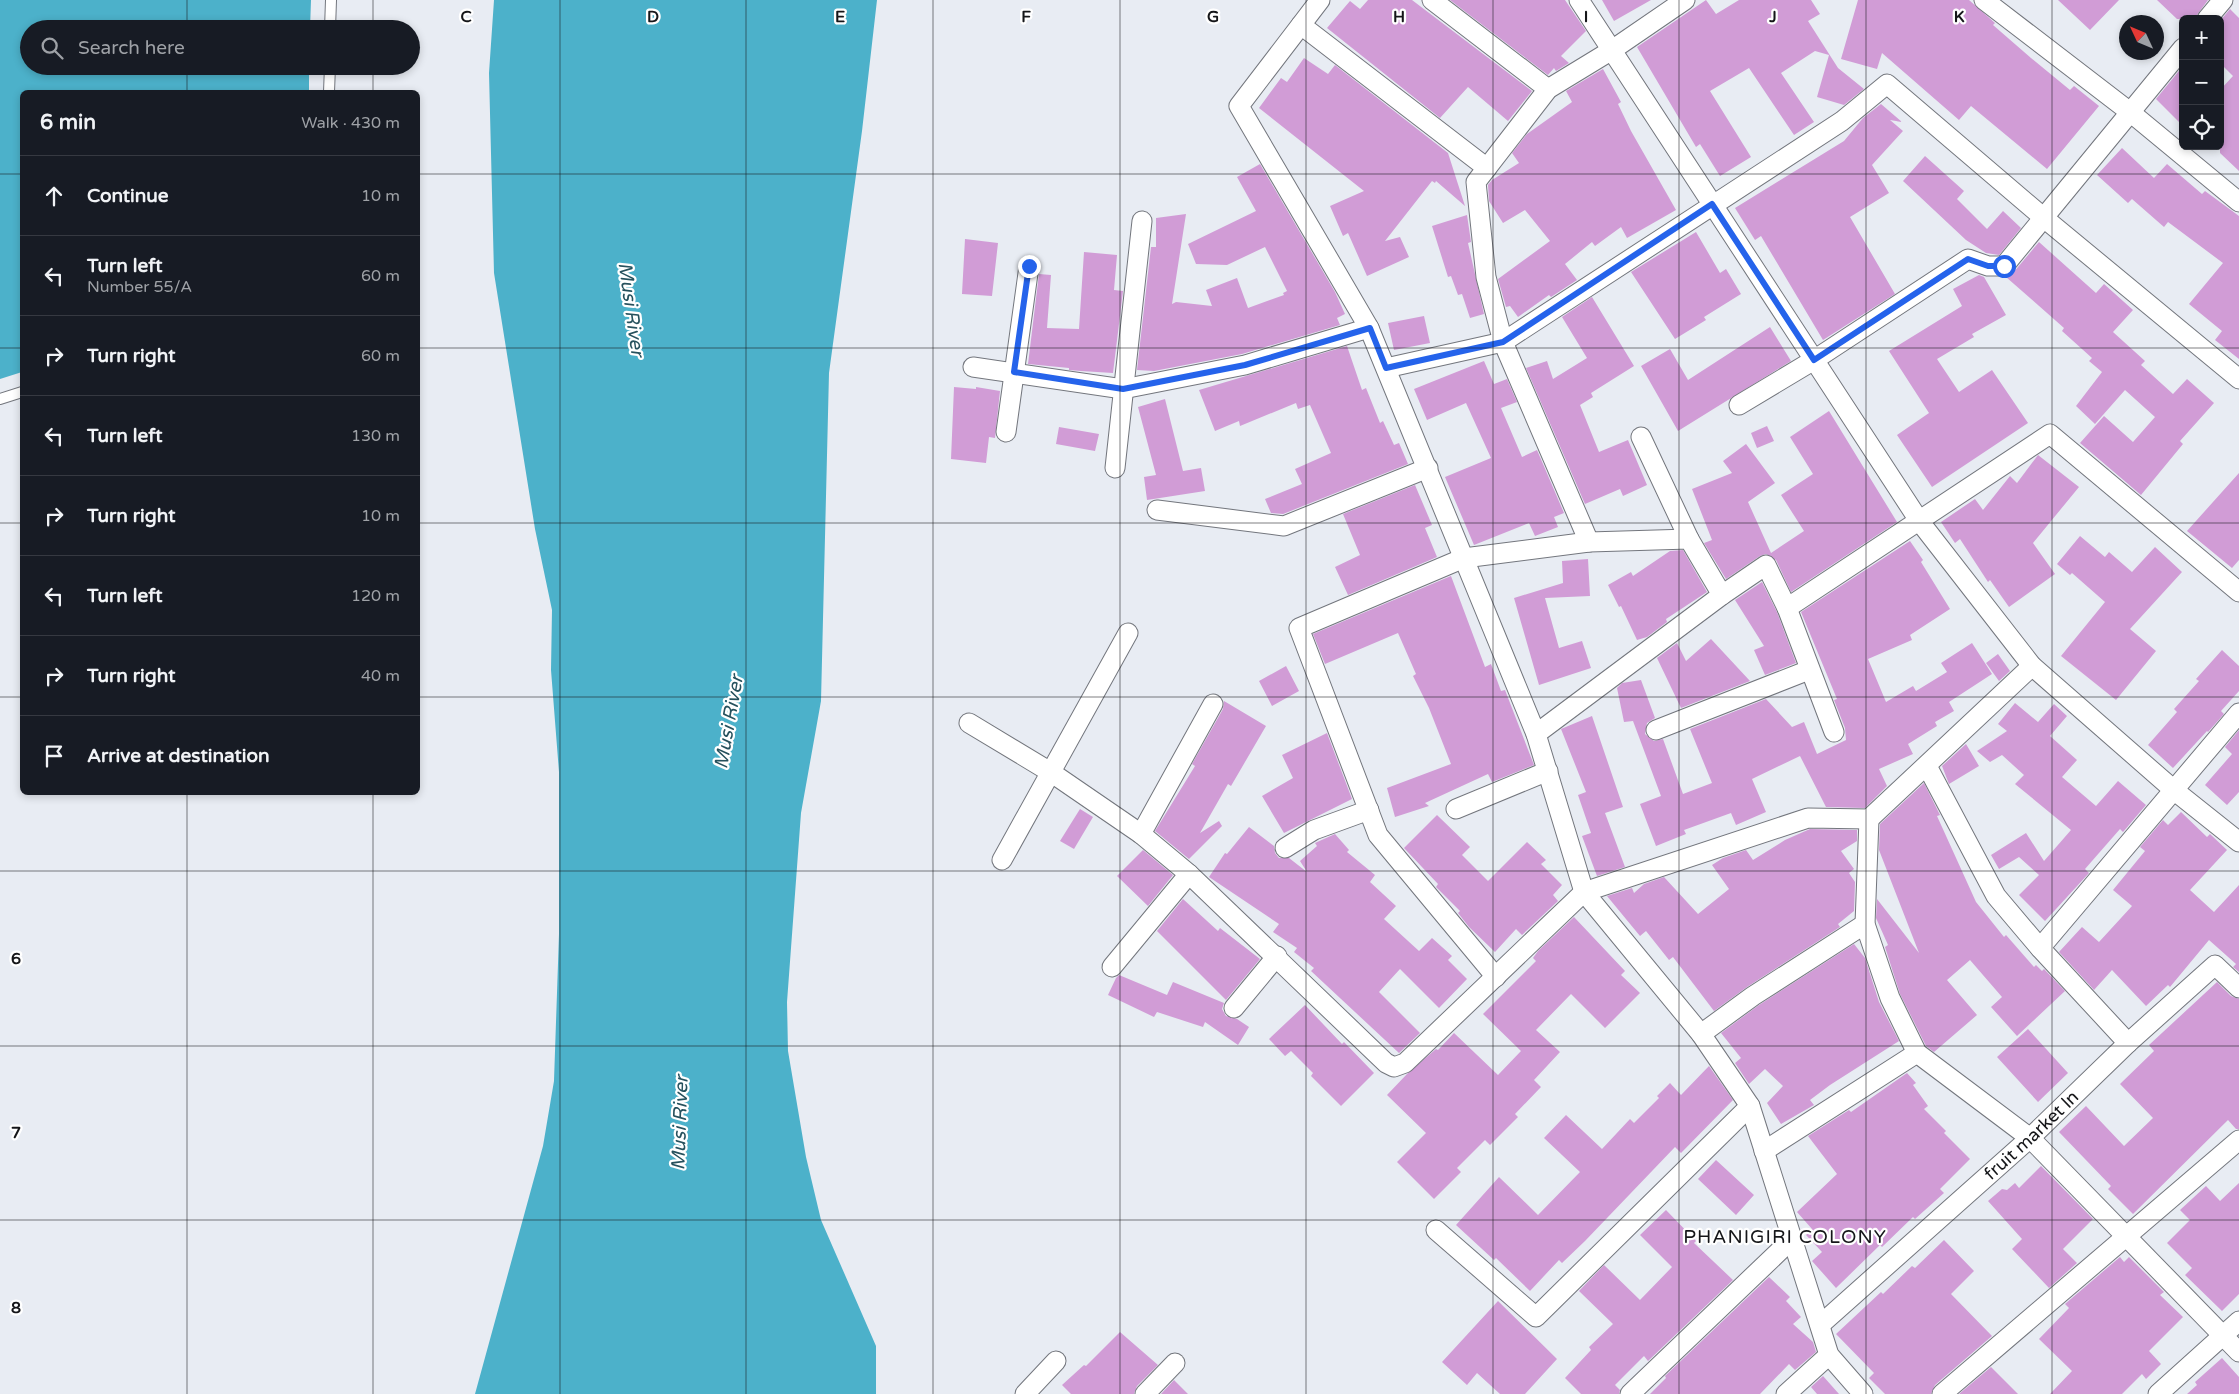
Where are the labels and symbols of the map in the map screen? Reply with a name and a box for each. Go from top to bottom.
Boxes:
text: C [460,7,472,27]
text: D [647,7,659,27]
text: E [835,7,845,27]
text: F [1021,7,1031,27]
text: G [1207,7,1219,27]
text: H [1393,7,1405,27]
text: I [1584,7,1588,27]
text: J [1768,7,1777,27]
text: K [1954,7,1965,27]
north arrow [2119,15,2164,60]
route end [1018,255,1041,278]
route start [1993,255,2016,278]
water label: Musi River [614,261,649,360]
water label: Musi River [710,671,749,771]
text: 6 [11,949,21,969]
water label: Musi River [667,1073,693,1171]
street label: fruit market ln [1979,1086,2083,1185]
text: 7 [11,1123,21,1143]
district label: PHANIGIRI COLONY [1683,1226,1887,1248]
text: 8 [11,1298,21,1318]

